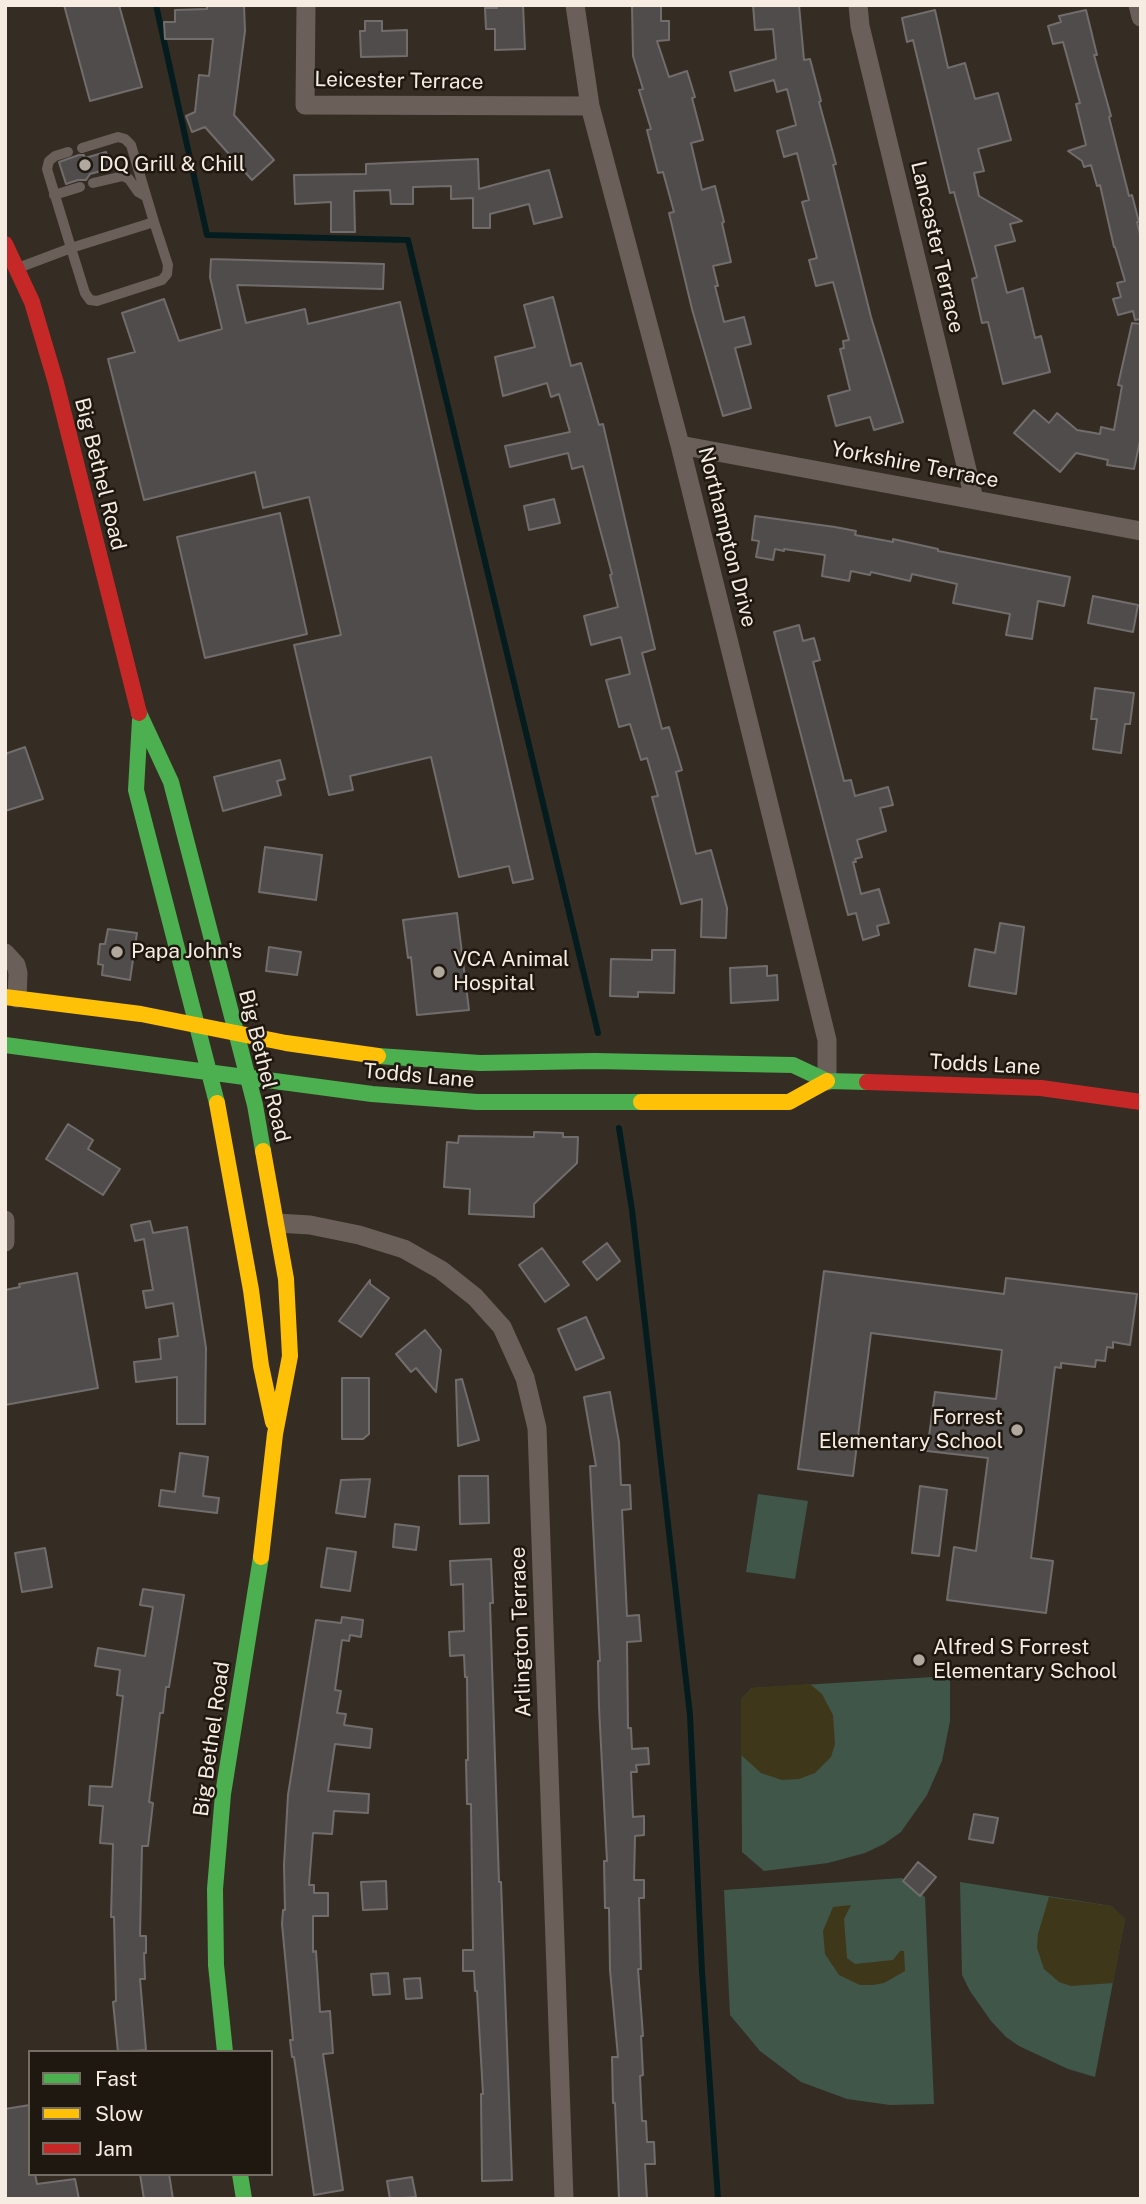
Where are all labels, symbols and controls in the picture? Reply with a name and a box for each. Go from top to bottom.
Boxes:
street label: Leicester Terrace [314,67,484,95]
place label: DQ Grill & Chill [99,152,245,178]
marker: DQ Grill & Chill [77,157,93,173]
street label: Lancaster Terrace [905,159,969,335]
street label: Big Bethel Road [69,395,131,553]
street label: Yorkshire Terrace [829,436,1001,494]
street label: Northampton Drive [692,444,762,630]
place label: Papa John's [131,939,242,965]
marker: Papa John's [109,944,125,960]
place label: VCA Animal Hospital [453,947,569,997]
marker: VCA Animal Hospital [431,964,447,980]
street label: Big Bethel Road [233,987,295,1145]
street label: Todds Lane [929,1050,1041,1080]
street label: Todds Lane [363,1059,475,1093]
place label: Forrest Elementary School [819,1405,1003,1455]
marker: Forrest Elementary School [1009,1422,1025,1438]
street label: Arlington Terrace [505,1546,537,1718]
place label: Alfred S Forrest Elementary School [933,1635,1117,1685]
marker: Alfred S Forrest Elementary School [911,1652,927,1668]
street label: Big Bethel Road [189,1660,235,1818]
legend [28,2050,273,2176]
text: Fast [95,2066,137,2091]
text: Slow [95,2101,143,2126]
text: Jam [95,2136,133,2161]

